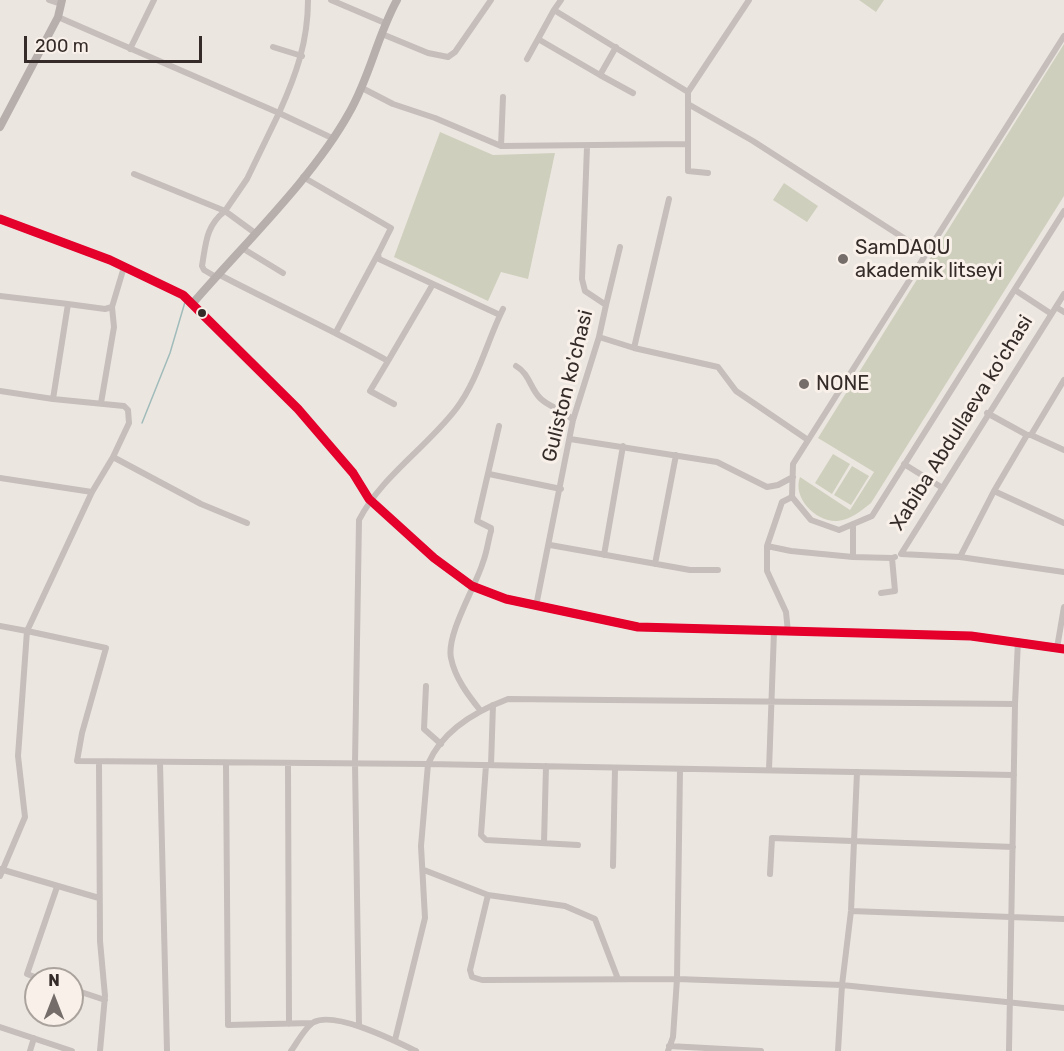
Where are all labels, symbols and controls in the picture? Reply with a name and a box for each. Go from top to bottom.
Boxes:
scale bar [27,24,206,62]
text: 200 m [35,35,89,57]
place label: SamDAQU akademik litseyi [855,236,1003,283]
marker: SamDAQU akademik litseyi [836,252,850,266]
unlabelled marker [196,307,208,319]
street label: Guliston ko'chasi [538,308,598,464]
street label: Xabiba Abdullaeva ko'chasi [886,311,1038,535]
place label: NONE [816,372,869,396]
marker: NONE [797,377,811,391]
north arrow [24,967,84,1027]
text: N [48,971,60,990]

